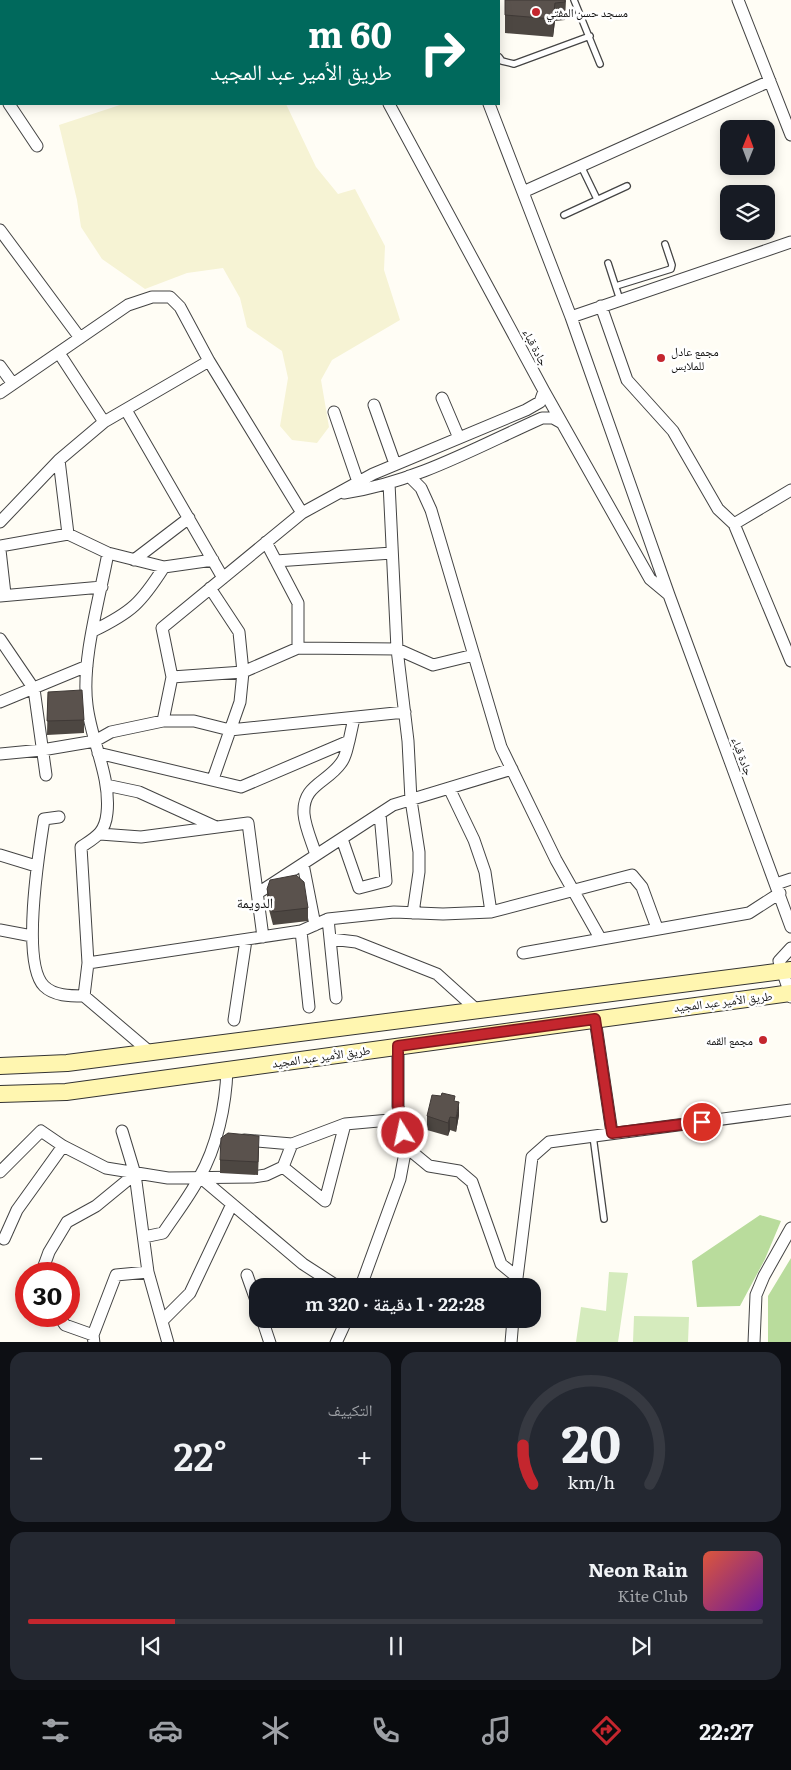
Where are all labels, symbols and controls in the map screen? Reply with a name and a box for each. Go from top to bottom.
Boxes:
place label: مسجد حسن المفتي [546,3,628,23]
marker: مسجد حسن المفتي [530,6,542,18]
text: 60 m [308,7,392,59]
icon: right [410,20,475,85]
text: طريق الأمير عبد المجيد [210,54,392,87]
north arrow [720,120,775,175]
map controls [720,120,775,240]
button: layers [720,185,775,240]
street label: جادة قباء [519,325,553,369]
place label: مجمع عادل للملابس [671,342,719,374]
marker: مجمع عادل للملابس [655,352,667,364]
street label: جادة قباء [727,734,759,778]
district label: الدويمة [237,892,273,912]
street label: طريق الأمير عبد المجيد [673,986,773,1016]
place label: مجمع القمه [706,1031,753,1049]
marker: مجمع القمه [757,1034,769,1046]
street label: طريق الأمير عبد المجيد [271,1040,371,1072]
pin [681,1101,723,1143]
position arrow [376,1106,428,1158]
icon: arrive [688,1108,716,1136]
speed limit sign: 30 [15,1262,80,1327]
text: 22:28 · 1 دقيقة · 320 m [305,1289,485,1317]
text: التكييف [328,1397,373,1421]
text: 20 [561,1402,621,1479]
text: 22° [174,1426,227,1483]
text: − [28,1434,44,1476]
text: + [356,1434,372,1476]
text: km/h [567,1468,615,1495]
text: Neon Rain [588,1555,688,1583]
text: Kite Club [618,1583,688,1607]
icon: previous [137,1632,165,1660]
icon: pause [382,1632,410,1660]
icon: next [627,1632,655,1660]
icon: filters [38,1713,73,1748]
icon: car [148,1713,183,1748]
icon: climate [258,1713,293,1748]
icon: phone [368,1713,403,1748]
icon: music [479,1713,514,1748]
icon: directions [589,1713,624,1748]
text: 22:27 [699,1714,753,1747]

